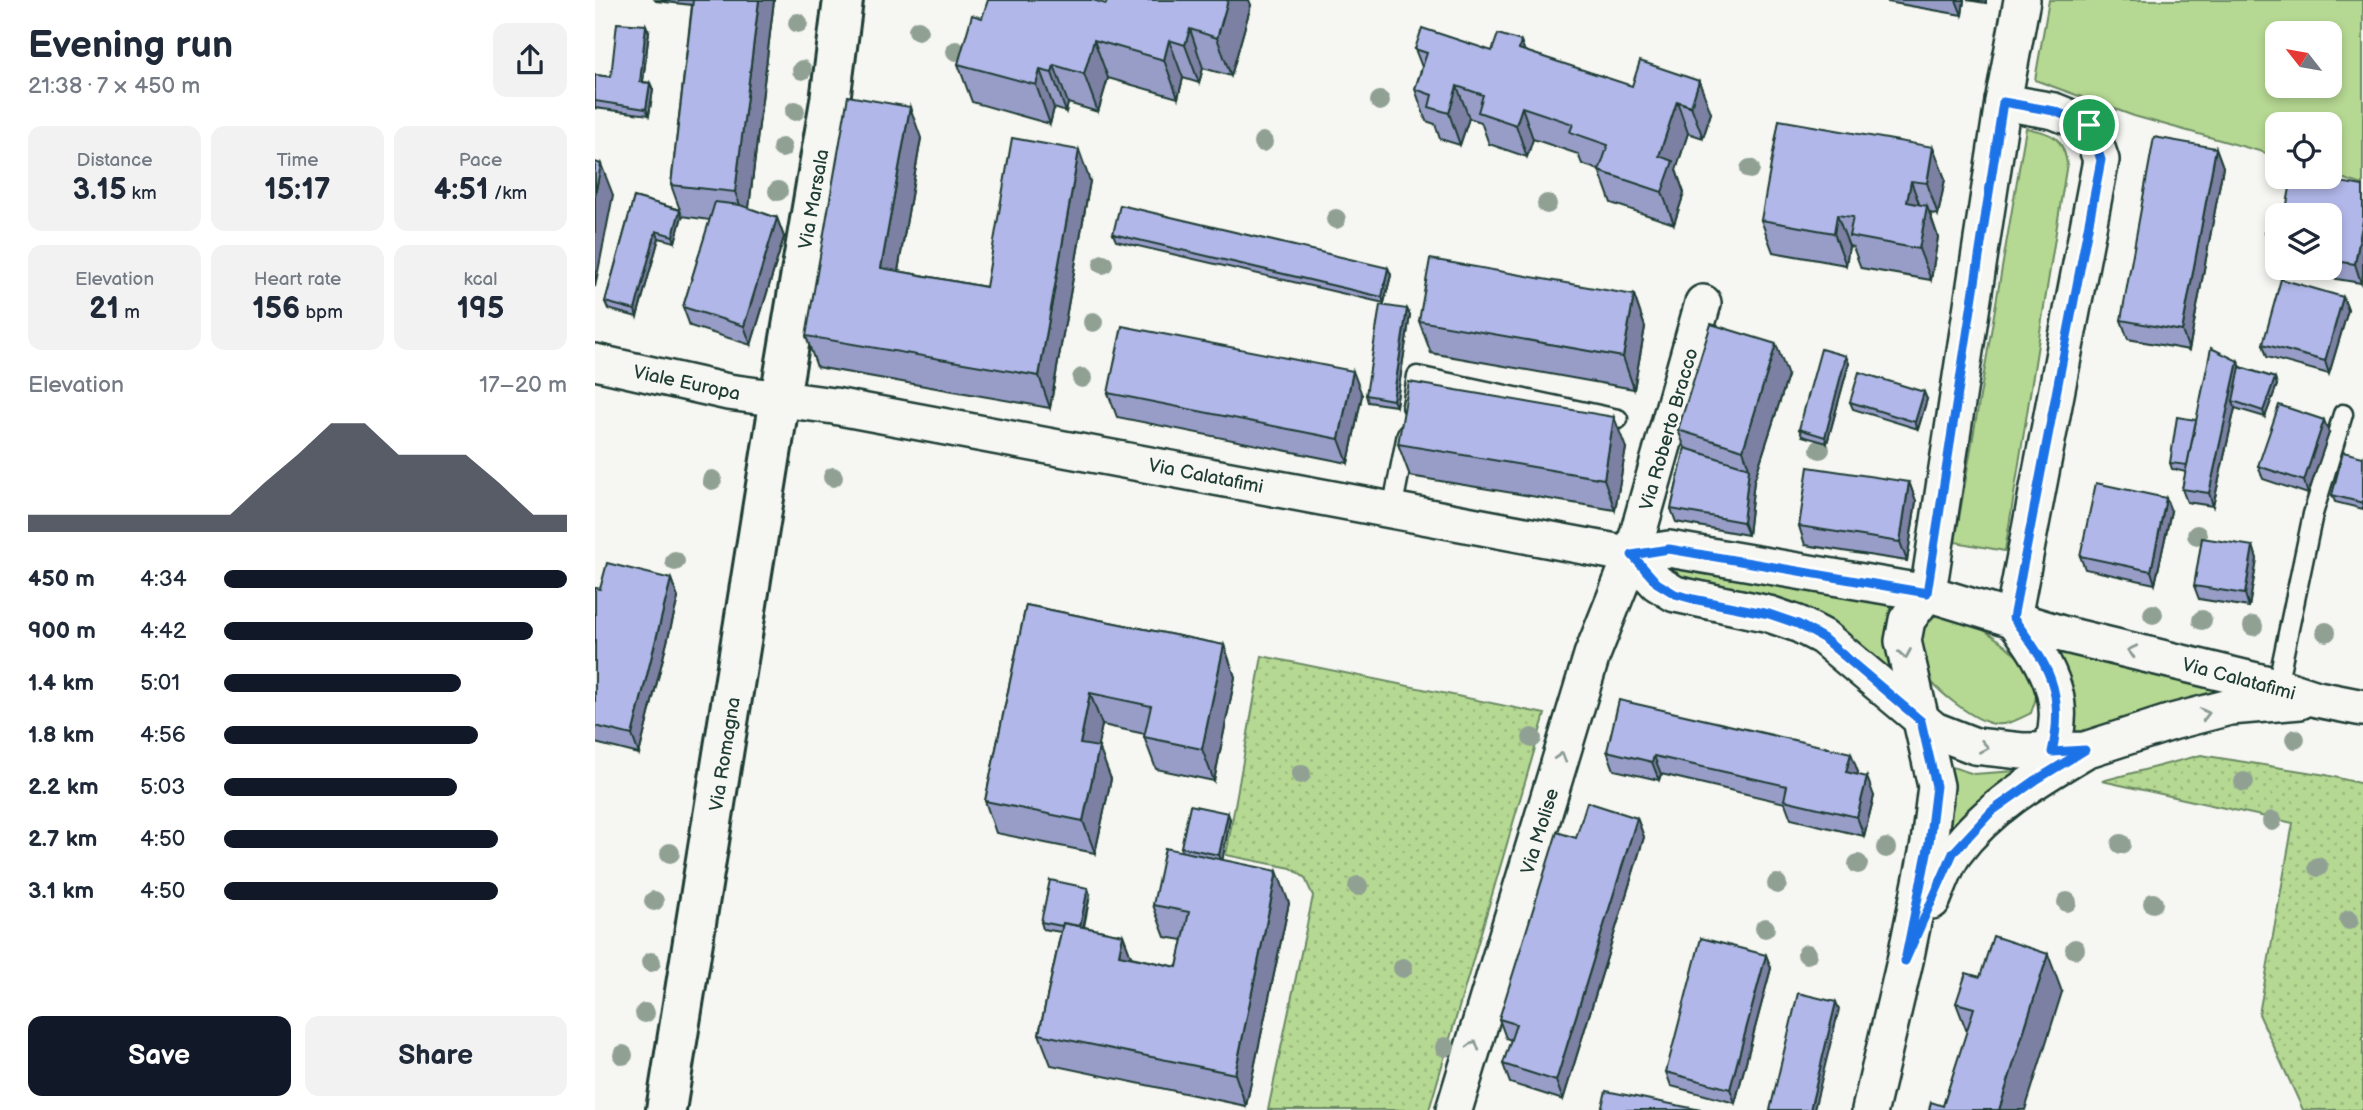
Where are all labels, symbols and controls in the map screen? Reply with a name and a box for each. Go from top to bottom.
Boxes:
north arrow [2265,21,2341,98]
map controls [2265,21,2342,280]
text: Evening run [28,23,233,68]
button: share [493,23,567,97]
text: 21:38 · 7 × 450 m [28,72,200,100]
pin [2059,95,2119,155]
icon: arrive [2070,106,2108,144]
button: locate [2265,112,2342,189]
street label: Via Marsala [794,147,835,251]
text: Distance [77,149,152,172]
text: Time [276,149,319,172]
text: Pace [459,149,502,172]
text: 3.15 [72,172,126,208]
text: 15:17 [264,172,331,208]
text: 4:51 [434,172,489,208]
text: km [126,182,157,205]
text: /km [489,182,527,205]
button: layers [2265,203,2342,280]
text: Elevation [75,268,154,291]
text: Heart rate [254,268,341,291]
text: kcal [463,268,498,291]
text: 21 [89,291,119,327]
text: 156 [252,291,300,327]
text: 195 [457,291,504,327]
text: m [119,301,140,324]
text: bpm [300,301,343,324]
street label: Via Roberto Bracco [1635,346,1704,513]
street label: Viale Europa [631,361,742,406]
text: Elevation [28,371,124,399]
text: 17–20 m [479,371,567,399]
street label: Via Calatafimi [1146,454,1265,499]
text: 450 m [28,565,95,593]
text: 4:34 [140,565,187,593]
text: 900 m [28,617,96,645]
text: 4:42 [140,617,186,645]
one-way arrow [2127,645,2139,659]
one-way arrow [1897,648,1912,660]
street label: Via Calatafimi [2179,653,2298,706]
text: 1.4 km [28,669,94,697]
text: 5:01 [140,669,180,697]
street label: Via Romagna [705,696,746,813]
one-way arrow [2199,708,2211,722]
text: 1.8 km [28,721,94,749]
text: 4:56 [140,721,186,749]
one-way arrow [1978,739,1990,754]
one-way arrow [1553,751,1568,763]
text: 2.2 km [28,773,99,801]
text: 5:03 [140,773,186,801]
street label: Via Molise [1516,786,1564,877]
text: 2.7 km [28,825,97,853]
text: 4:50 [140,825,185,853]
text: 3.1 km [28,877,94,905]
text: 4:50 [140,877,185,905]
button: Save [28,1016,291,1096]
button: Share [305,1016,567,1096]
one-way arrow [1465,1039,1480,1051]

